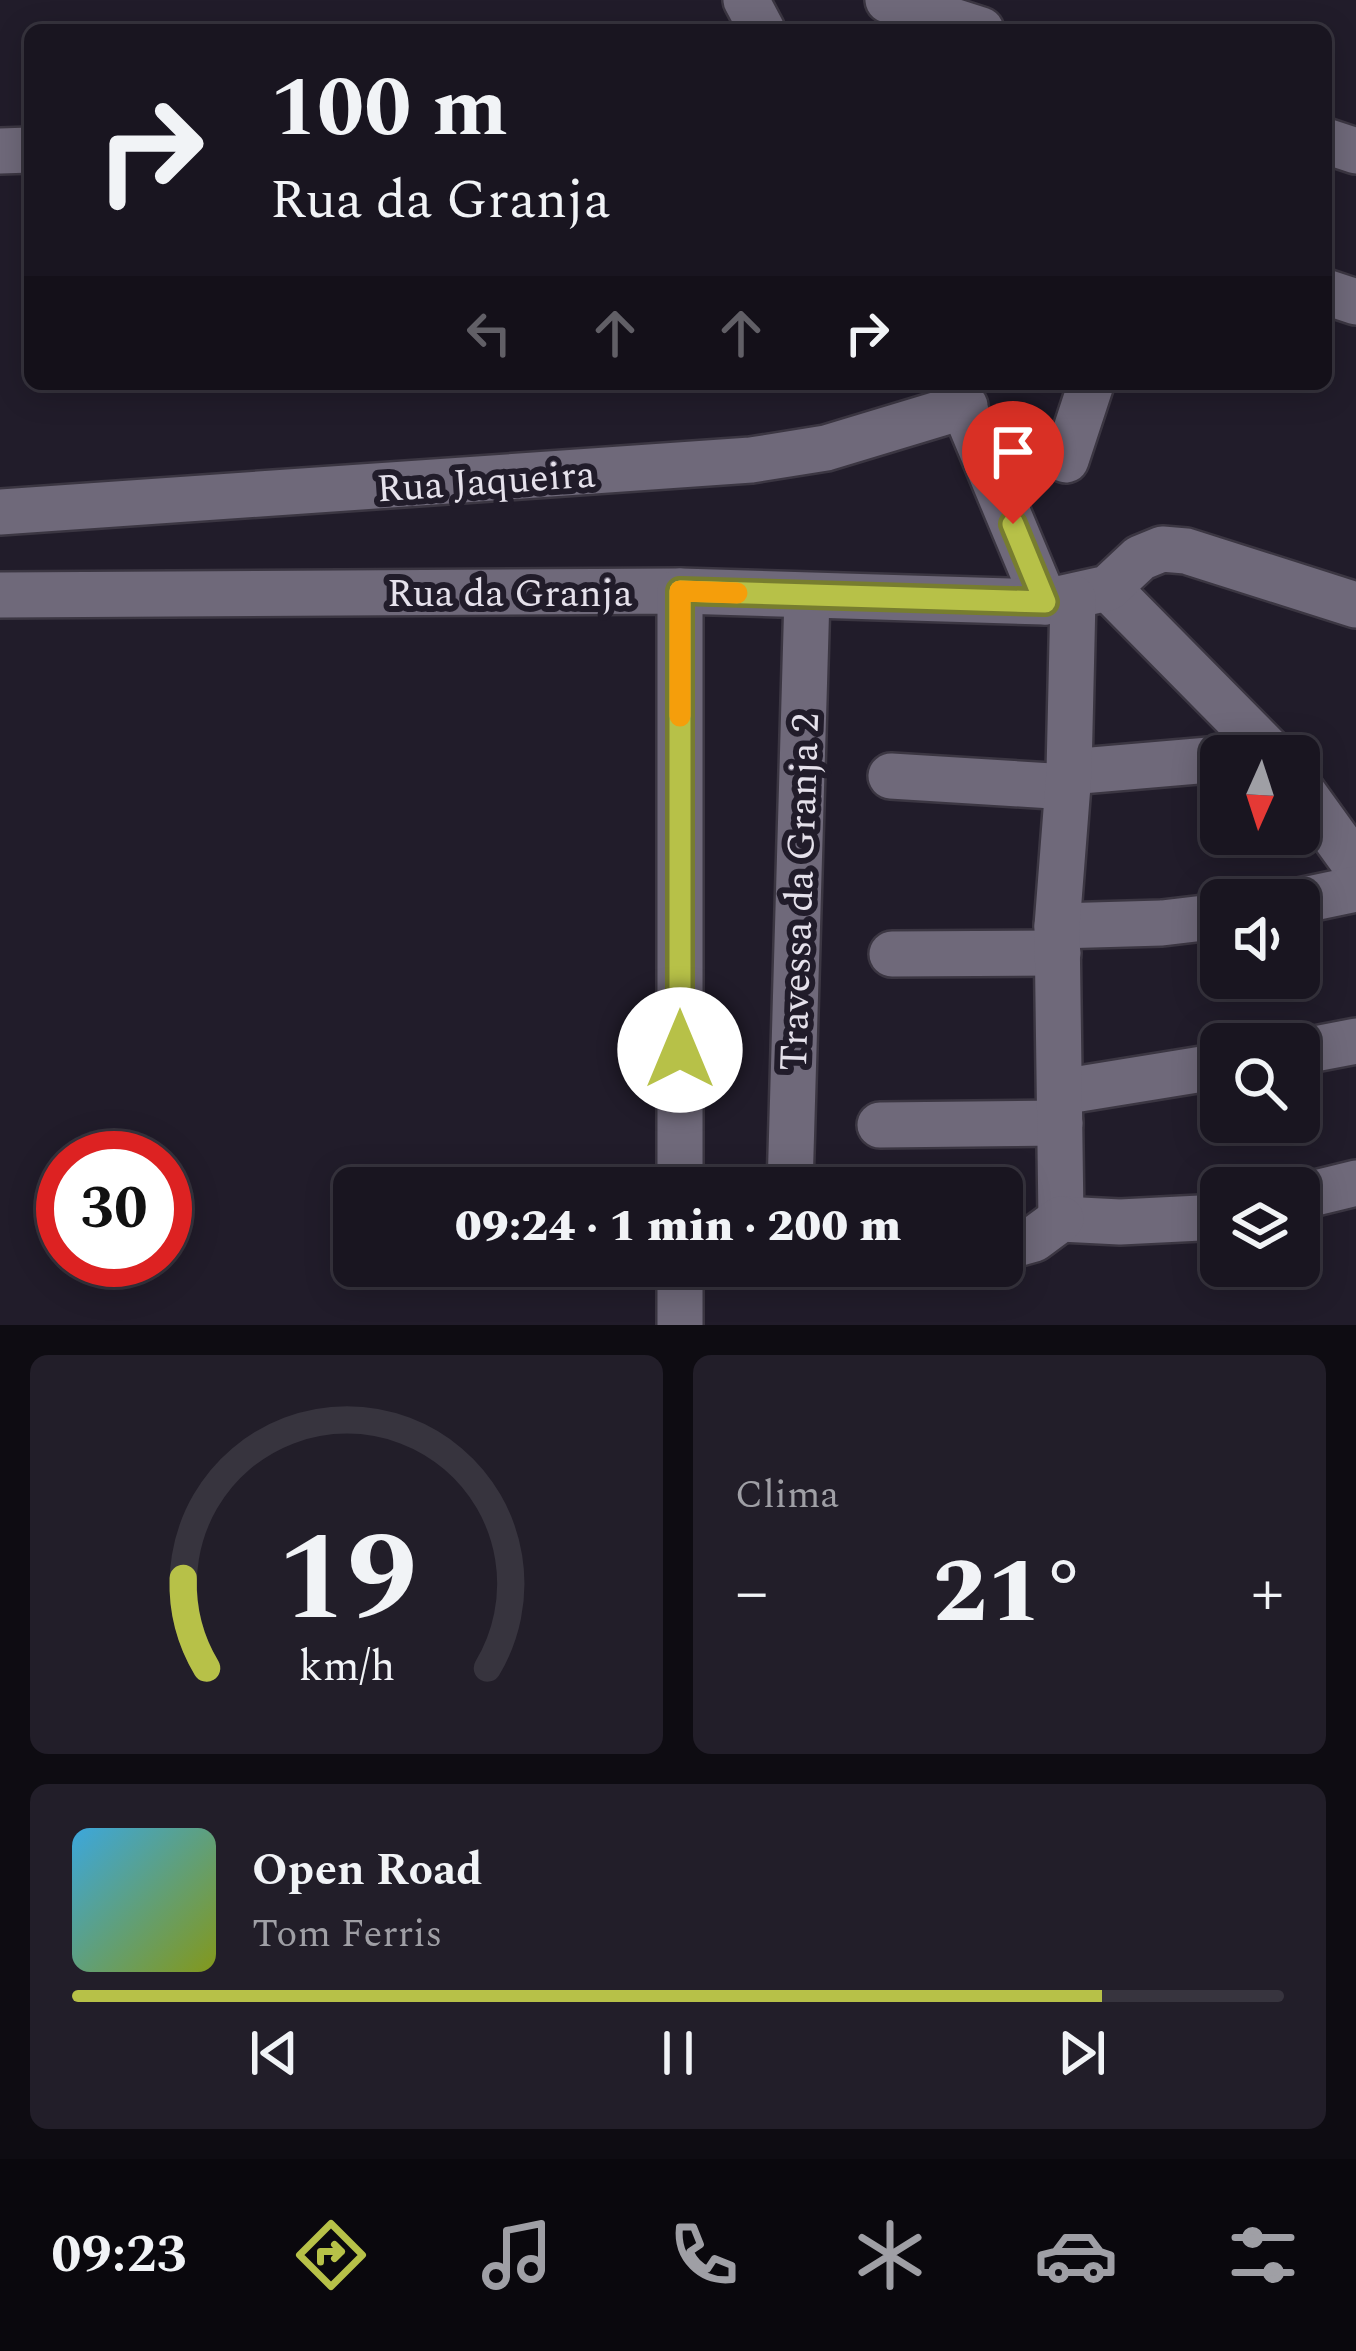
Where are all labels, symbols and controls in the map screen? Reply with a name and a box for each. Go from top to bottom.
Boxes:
text: 100 m [270,45,508,173]
icon: right [72,72,228,228]
text: Rua da Granja [270,160,610,242]
icon: left [456,300,522,366]
icon: ahead [582,300,648,366]
icon: ahead [708,300,774,366]
icon: right [834,300,900,366]
pin [962,401,1064,524]
icon: arrive [980,419,1046,485]
street label: Rua Jaqueira [375,445,598,520]
street label: Rua da Granja [387,565,633,624]
street label: Travessa da Granja 2 [765,712,836,1072]
north arrow [1200,735,1320,855]
map controls [1200,735,1320,1287]
button: sound [1200,879,1320,999]
position arrow [617,987,743,1113]
button: search [1200,1023,1320,1143]
speed limit sign: 30 [36,1131,192,1287]
button: layers [1200,1167,1320,1287]
text: 09:24 · 1 min · 200 m [455,1192,901,1261]
text: Clima [735,1466,839,1525]
text: 19 [276,1485,417,1675]
text: 21° [933,1525,1086,1662]
text: − [735,1543,768,1644]
text: + [1251,1543,1284,1644]
text: km/h [298,1634,395,1699]
text: Open Road [252,1836,483,1905]
text: Tom Ferris [252,1905,442,1964]
icon: previous [241,2020,307,2086]
icon: pause [645,2020,711,2086]
icon: next [1049,2020,1115,2086]
icon: directions [289,2213,373,2297]
icon: music [475,2213,559,2297]
icon: phone [662,2213,746,2297]
icon: climate [848,2213,932,2297]
icon: car [1034,2213,1118,2297]
icon: filters [1221,2213,1305,2297]
text: 09:23 [51,2214,187,2296]

